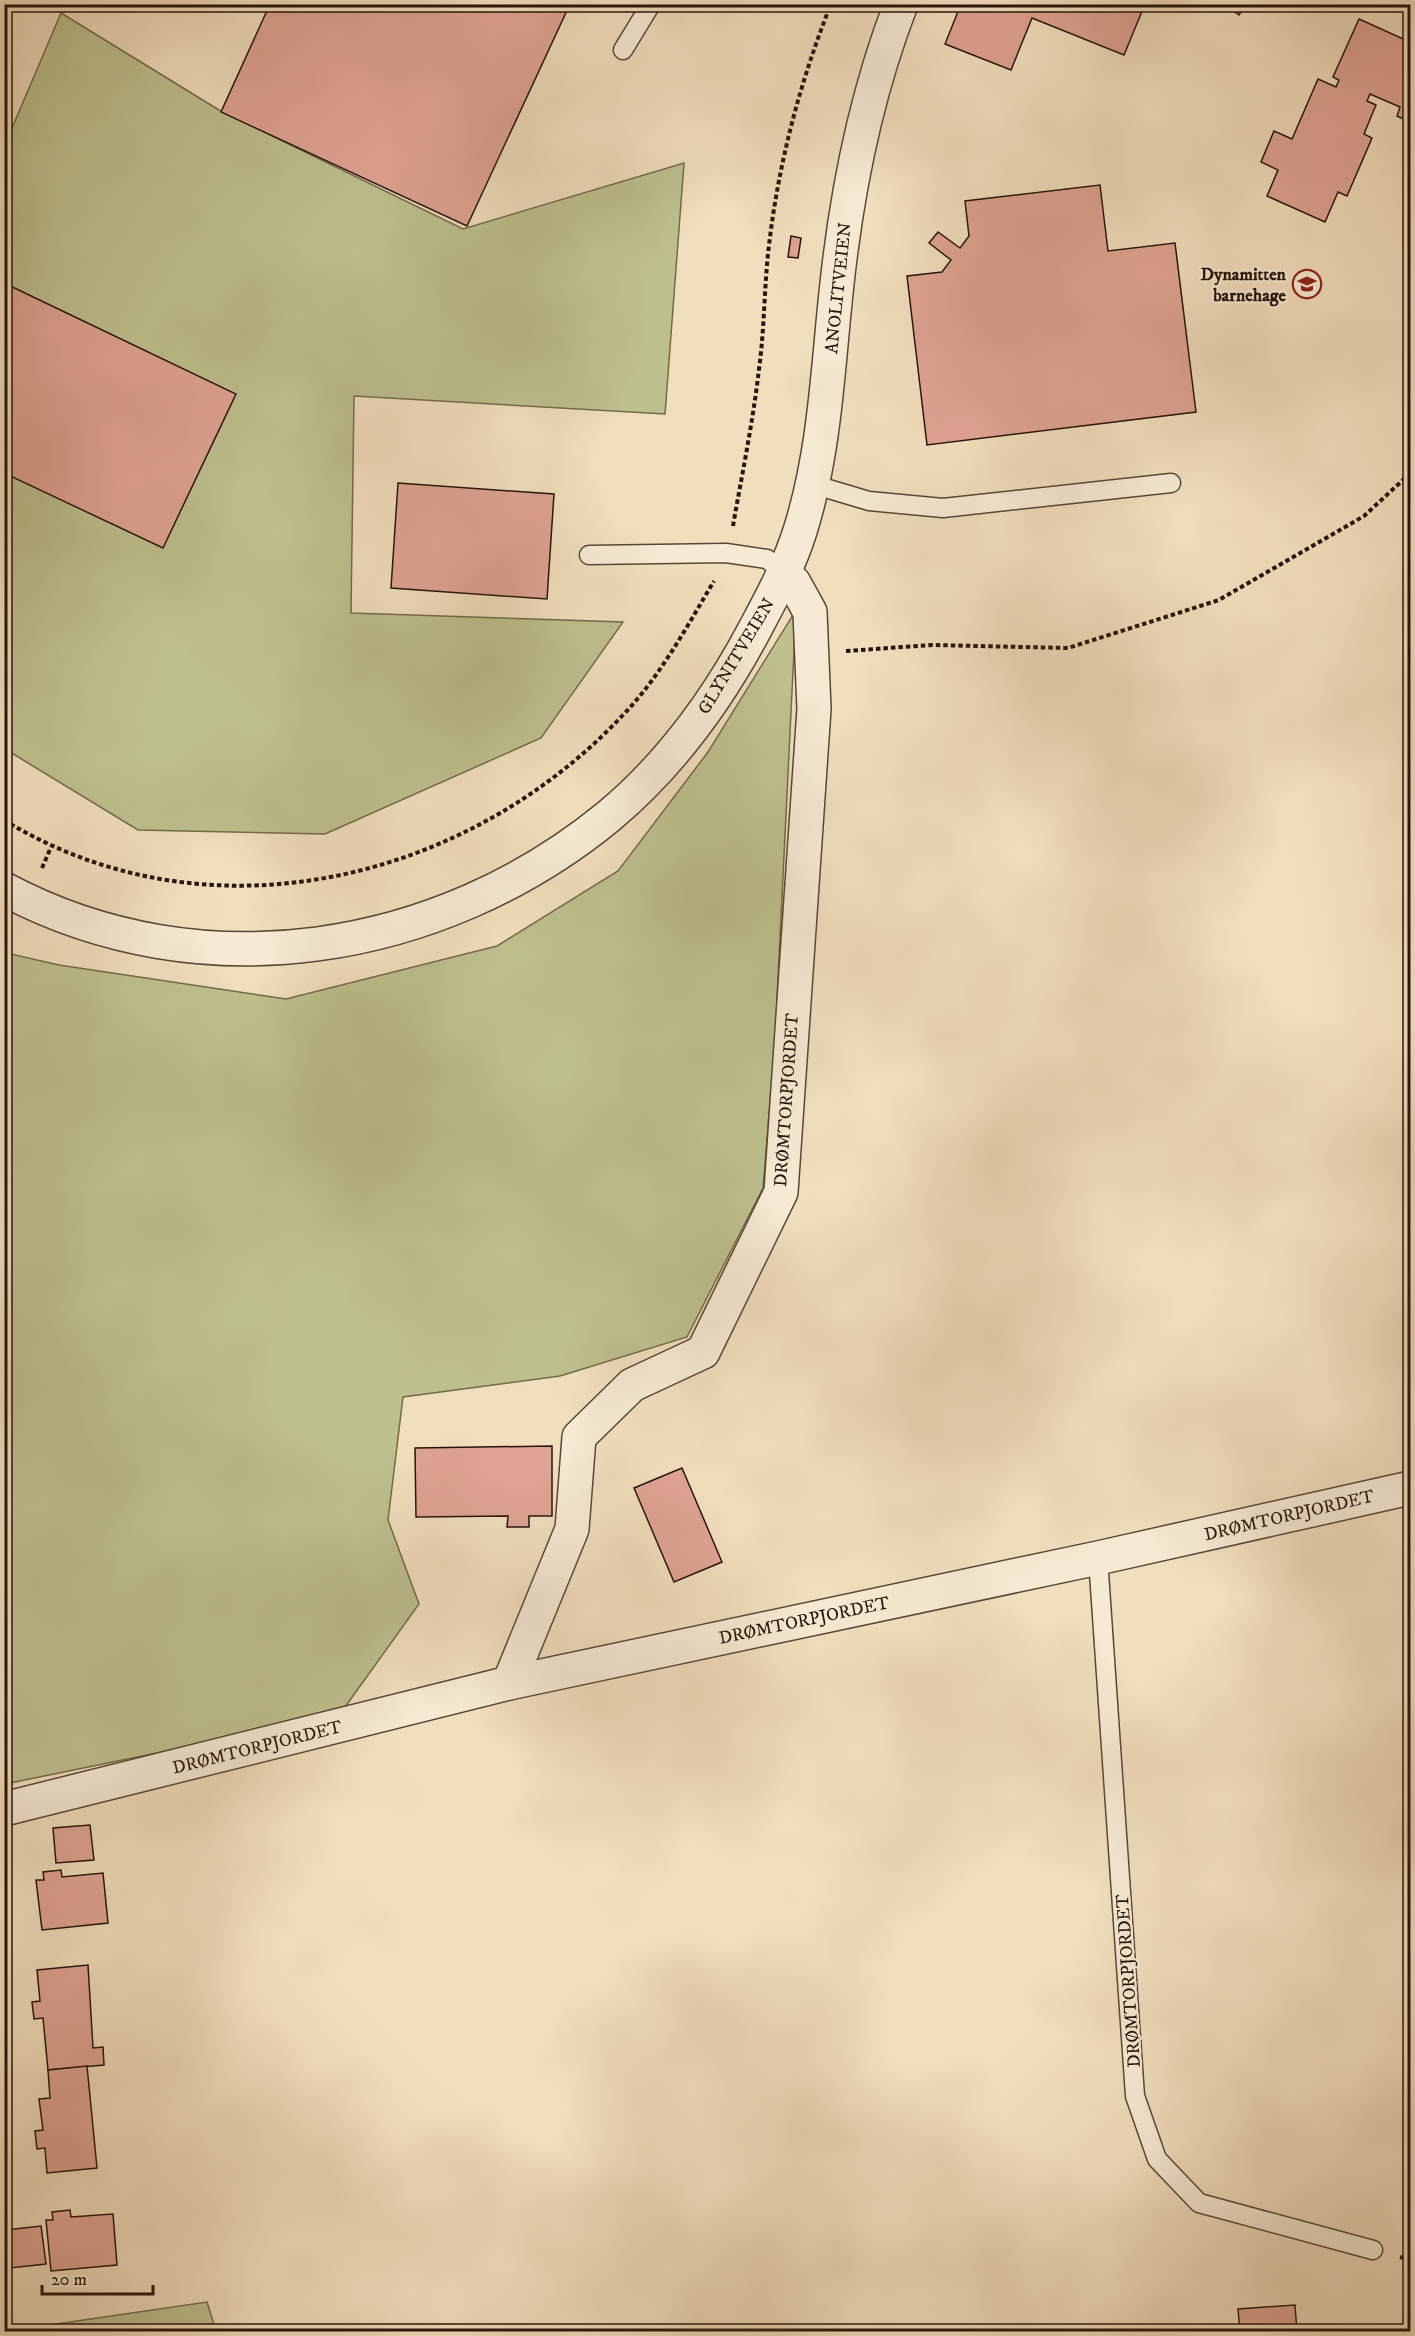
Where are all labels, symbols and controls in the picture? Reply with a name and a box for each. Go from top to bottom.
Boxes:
street label: ANOLITVEIEN [821,221,857,355]
place label: Dynamitten barnehage [1201,264,1287,307]
school or university icon: Dynamitten barnehage [1291,268,1323,300]
street label: GLYNITVEIEN [693,594,780,719]
street label: DRØMTORPJORDET [770,1012,804,1188]
street label: DRØMTORPJORDET [1202,1486,1377,1546]
street label: DRØMTORPJORDET [717,1592,892,1650]
street label: DRØMTORPJORDET [170,1716,345,1780]
street label: DRØMTORPJORDET [1112,1893,1146,2068]
scale bar [42,2258,153,2296]
text: 20 m [51,2269,87,2291]

